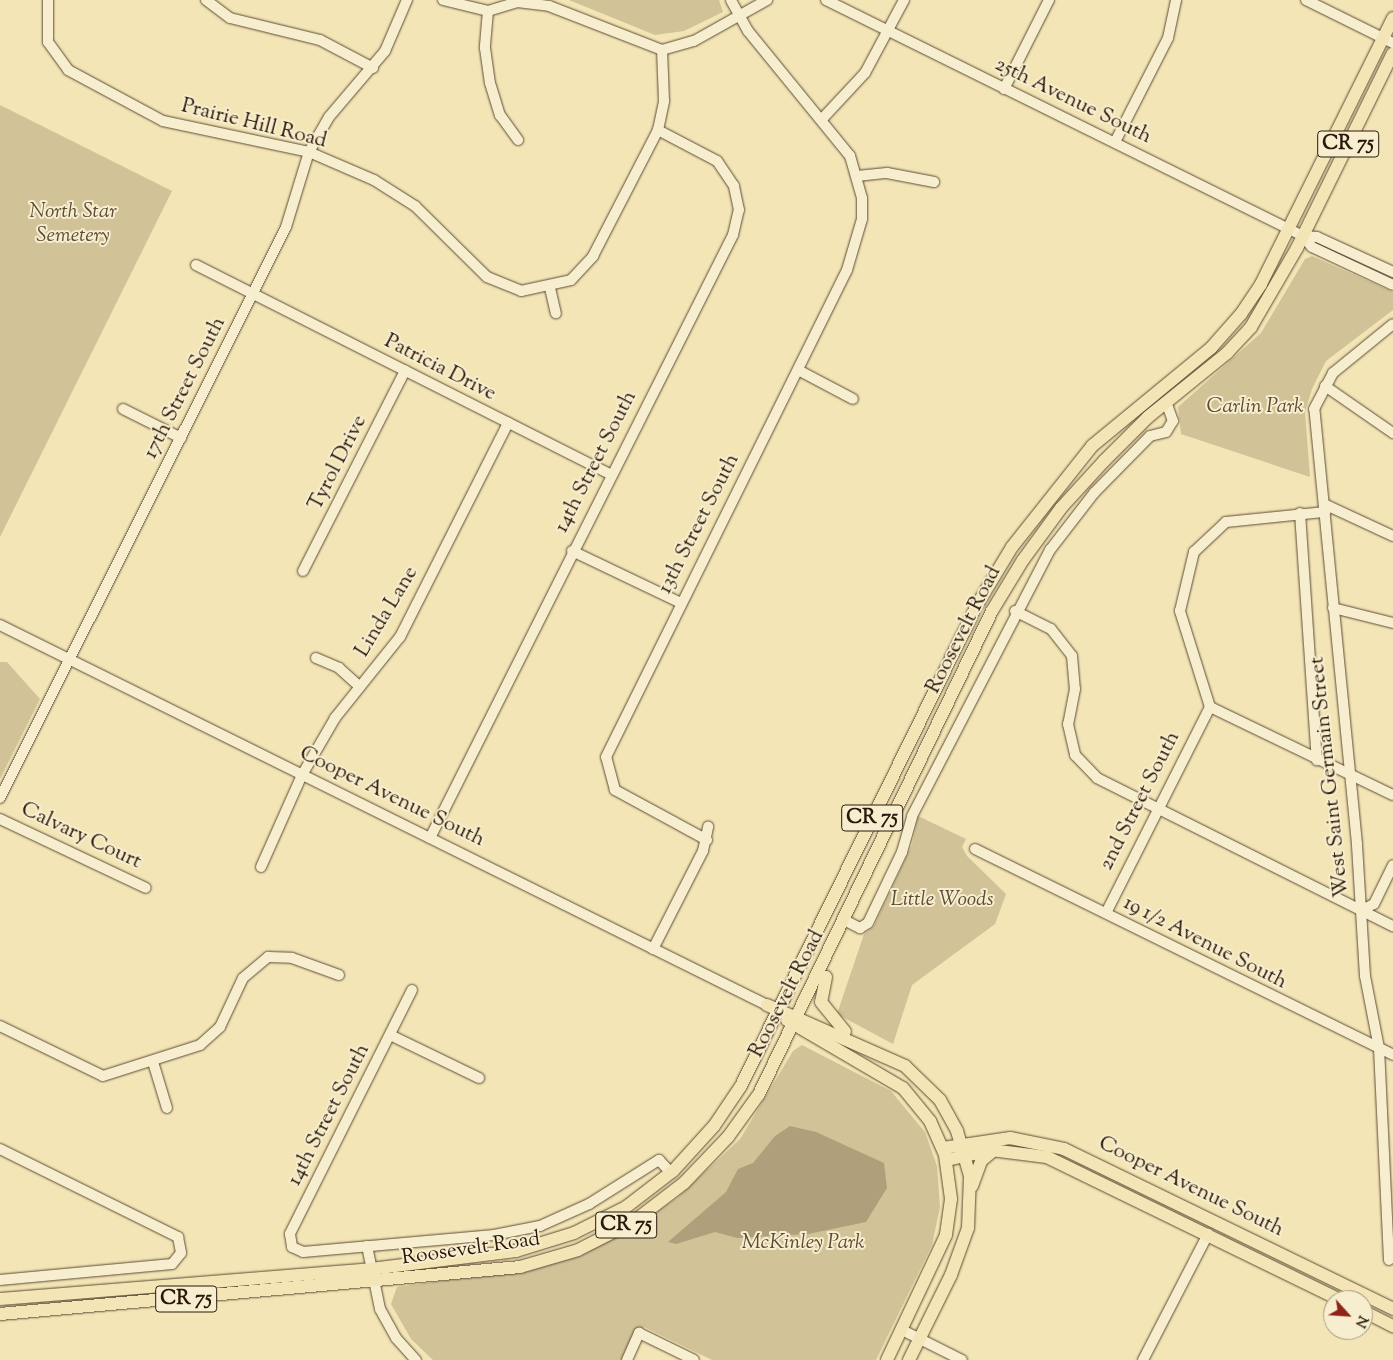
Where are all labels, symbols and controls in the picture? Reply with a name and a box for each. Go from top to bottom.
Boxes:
street label: 25th Avenue South [991,52,1155,150]
street label: Prairie Hill Road [179,94,329,154]
road number: CR 75 [1317,126,1379,162]
park label: North Star Semetery [29,199,117,249]
street label: 17th Street South [138,313,232,463]
street label: Patricia Drive [380,329,500,407]
street label: 14th Street South [549,387,643,537]
park label: Carlin Park [1206,394,1304,420]
street label: Tyrol Drive [303,411,373,515]
street label: 13th Street South [653,450,745,598]
street label: Linda Lane [350,562,424,662]
street label: Roosevelt Road [921,562,1007,698]
street label: West Saint Germain Street [1305,655,1355,899]
street label: 2nd Street South [1094,727,1186,875]
street label: Cooper Avenue South [295,741,489,853]
street label: Calvary Court [17,797,145,875]
road number: CR 75 [841,800,903,836]
park label: Little Woods [890,887,994,913]
street label: 19 1/2 Avenue South [1119,891,1291,995]
street label: Roosevelt Road [744,926,830,1062]
street label: 14th Street South [282,1040,376,1190]
street label: Cooper Avenue South [1094,1131,1288,1243]
road number: CR 75 [595,1208,657,1242]
street label: Roosevelt Road [400,1227,542,1271]
park label: McKinley Park [741,1230,865,1256]
road number: CR 75 [155,1282,217,1316]
north arrow [1323,1290,1373,1340]
text: N [1349,1312,1372,1331]

